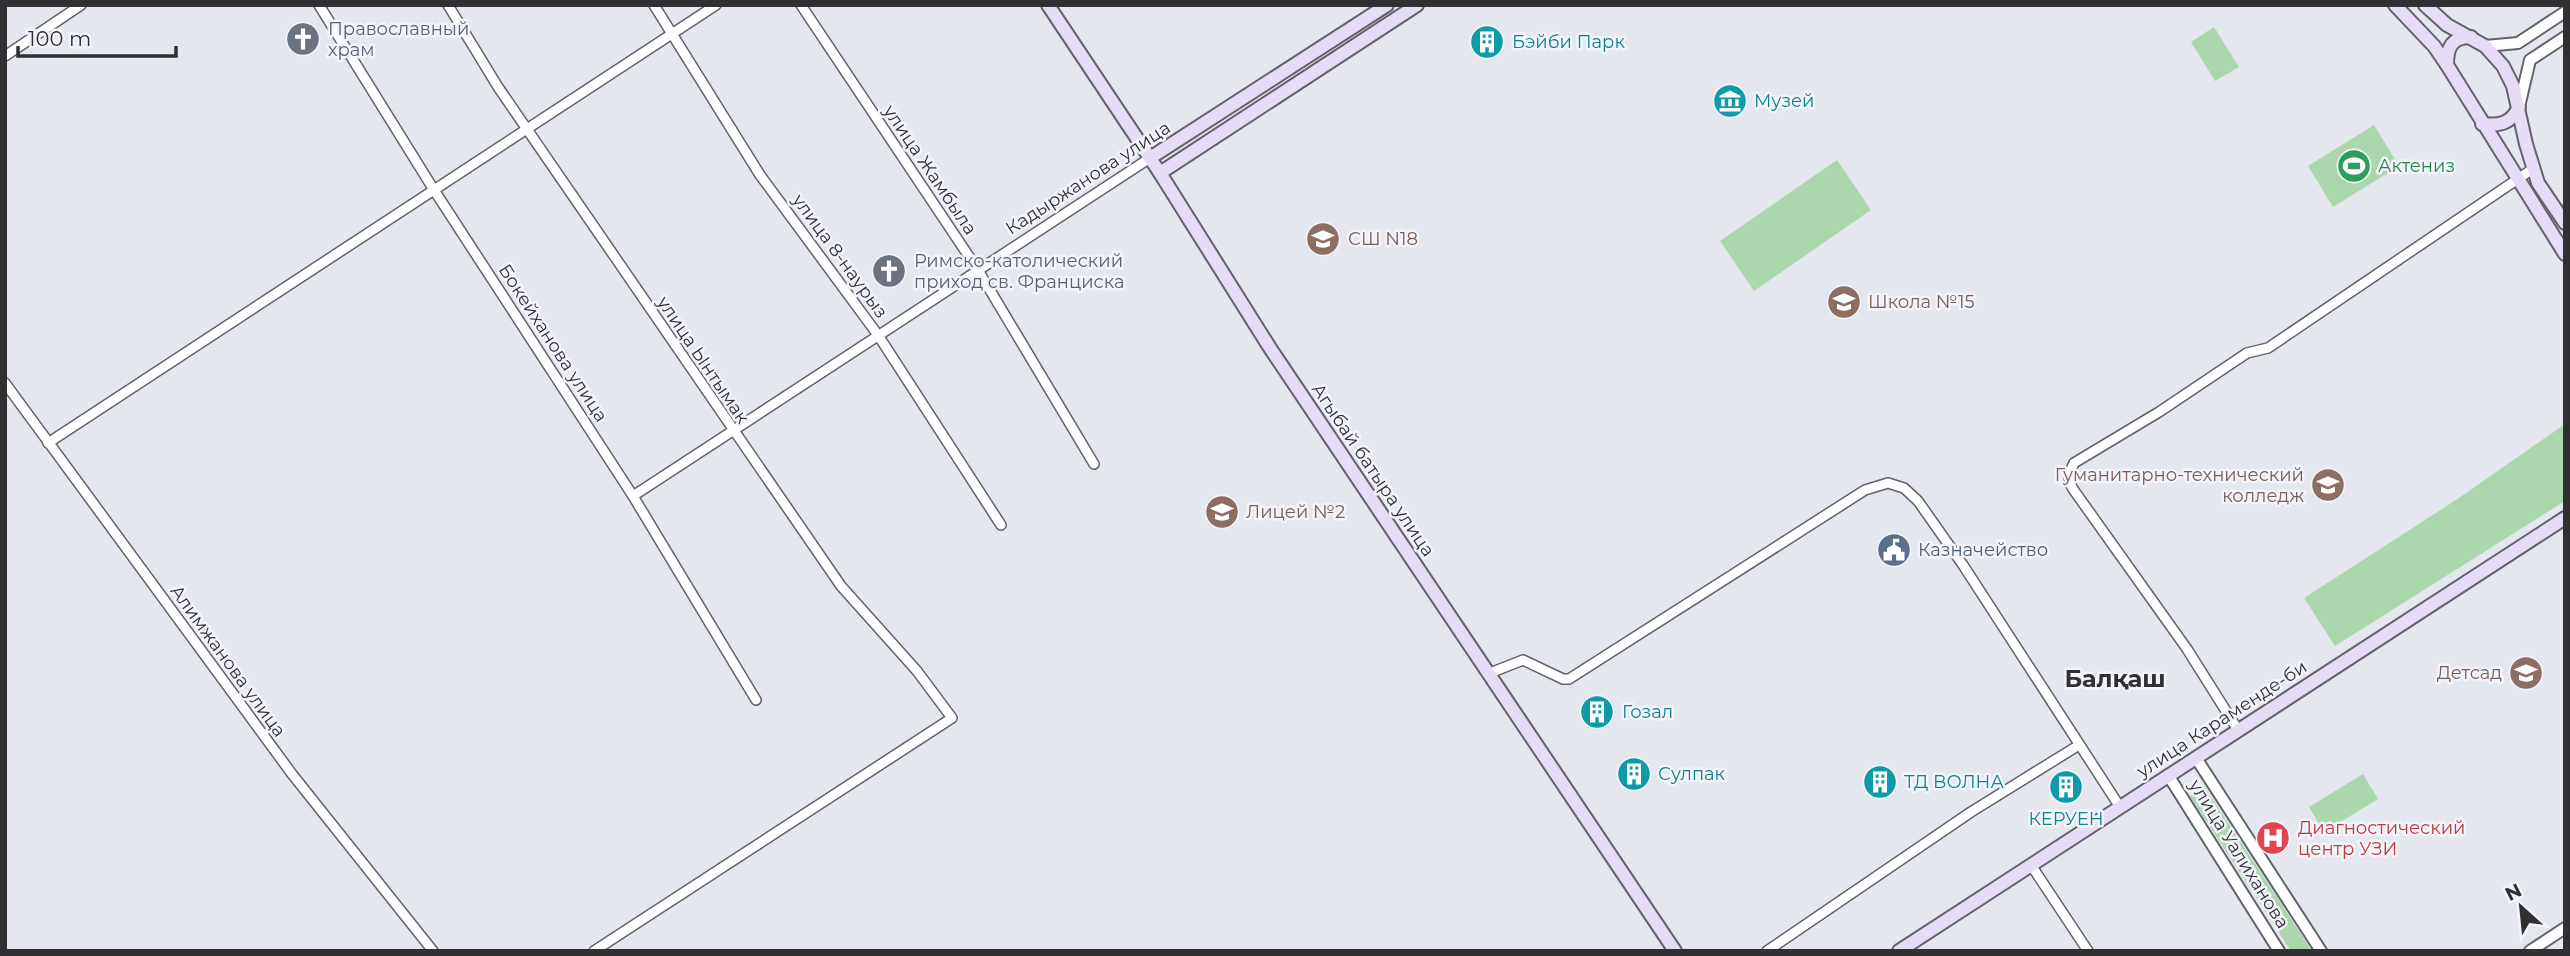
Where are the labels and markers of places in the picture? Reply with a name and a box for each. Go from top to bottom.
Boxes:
place label: Православный храм [328,18,469,61]
church icon: Православный храм [284,20,322,58]
building icon: Бэйби Парк [1468,23,1506,61]
place label: Бэйби Парк [1512,31,1625,53]
museum icon: Музей [1711,82,1749,120]
place label: Музей [1754,90,1815,112]
sports icon: Актениз [2335,147,2373,185]
place label: Актениз [2378,155,2455,177]
school or university icon: СШ N18 [1304,220,1342,258]
place label: СШ N18 [1348,228,1418,250]
place label: Римско-католический приход св. Франциска [914,250,1125,293]
church icon: Римско-католический приход св. Франциска [870,252,908,290]
school or university icon: Школа №15 [1825,283,1863,321]
place label: Школа №15 [1868,291,1975,313]
place label: Гуманитарно-технический колледж [2055,464,2304,507]
school or university icon: Гуманитарно-технический колледж [2309,466,2347,504]
school or university icon: Лицей №2 [1203,493,1241,531]
place label: Лицей №2 [1246,501,1345,523]
public building icon: Казначейство [1875,531,1913,569]
place label: Казначейство [1918,539,2048,561]
school or university icon: Детсад [2507,654,2545,692]
place label: Детсад [2437,662,2502,684]
building icon: Гозал [1578,693,1616,731]
place label: Гозал [1622,701,1673,723]
building icon: Сулпак [1615,755,1653,793]
place label: Сулпак [1658,763,1726,785]
building icon: ТД ВОЛНА [1861,763,1899,801]
building icon: КЕРУЕН [2047,768,2085,806]
place label: ТД ВОЛНА [1904,771,2004,793]
place label: КЕРУЕН [2029,808,2103,830]
place label: Диагностический центр УЗИ [2298,817,2465,860]
hospital icon: Диагностический центр УЗИ [2254,819,2292,857]

